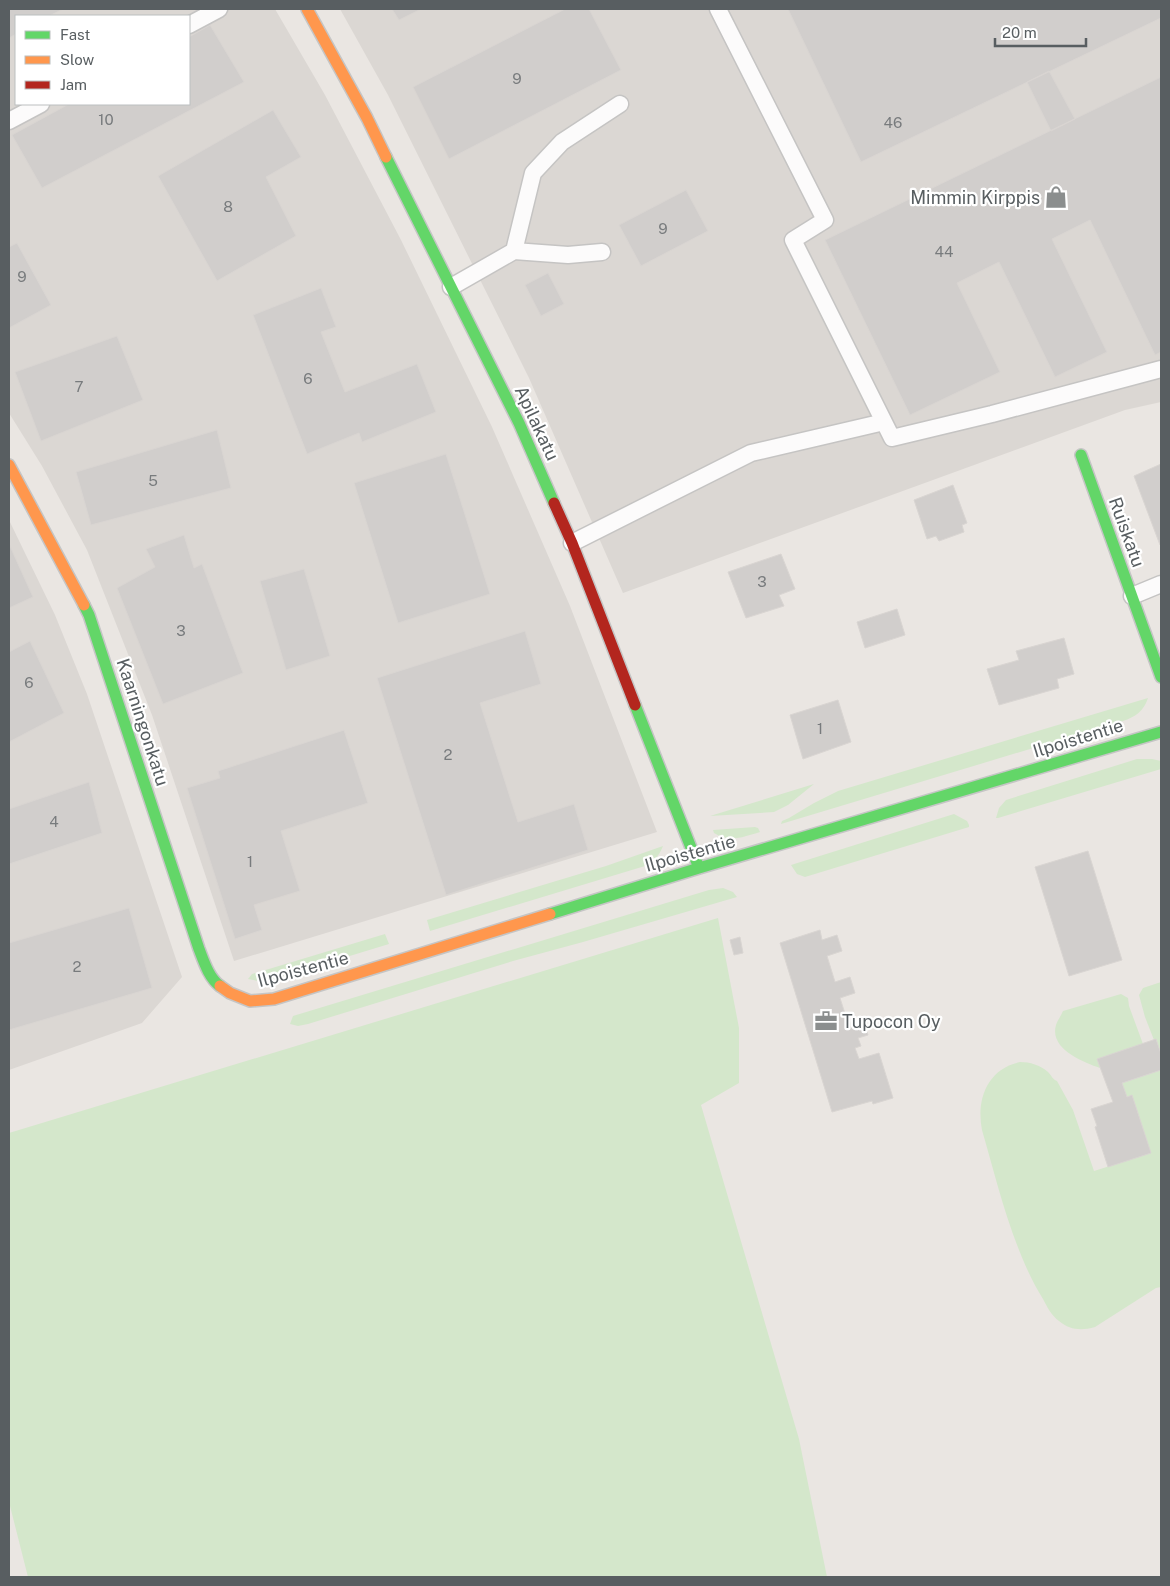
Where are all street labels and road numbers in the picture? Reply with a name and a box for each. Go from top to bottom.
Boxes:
street label: Apilakatu [511,382,563,464]
street label: Ruiskatu [1105,494,1149,570]
street label: Kaarningonkatu [113,656,173,788]
street label: Ilpoistentie [1030,714,1126,762]
street label: Ilpoistentie [642,830,738,876]
street label: Ilpoistentie [255,947,351,991]

